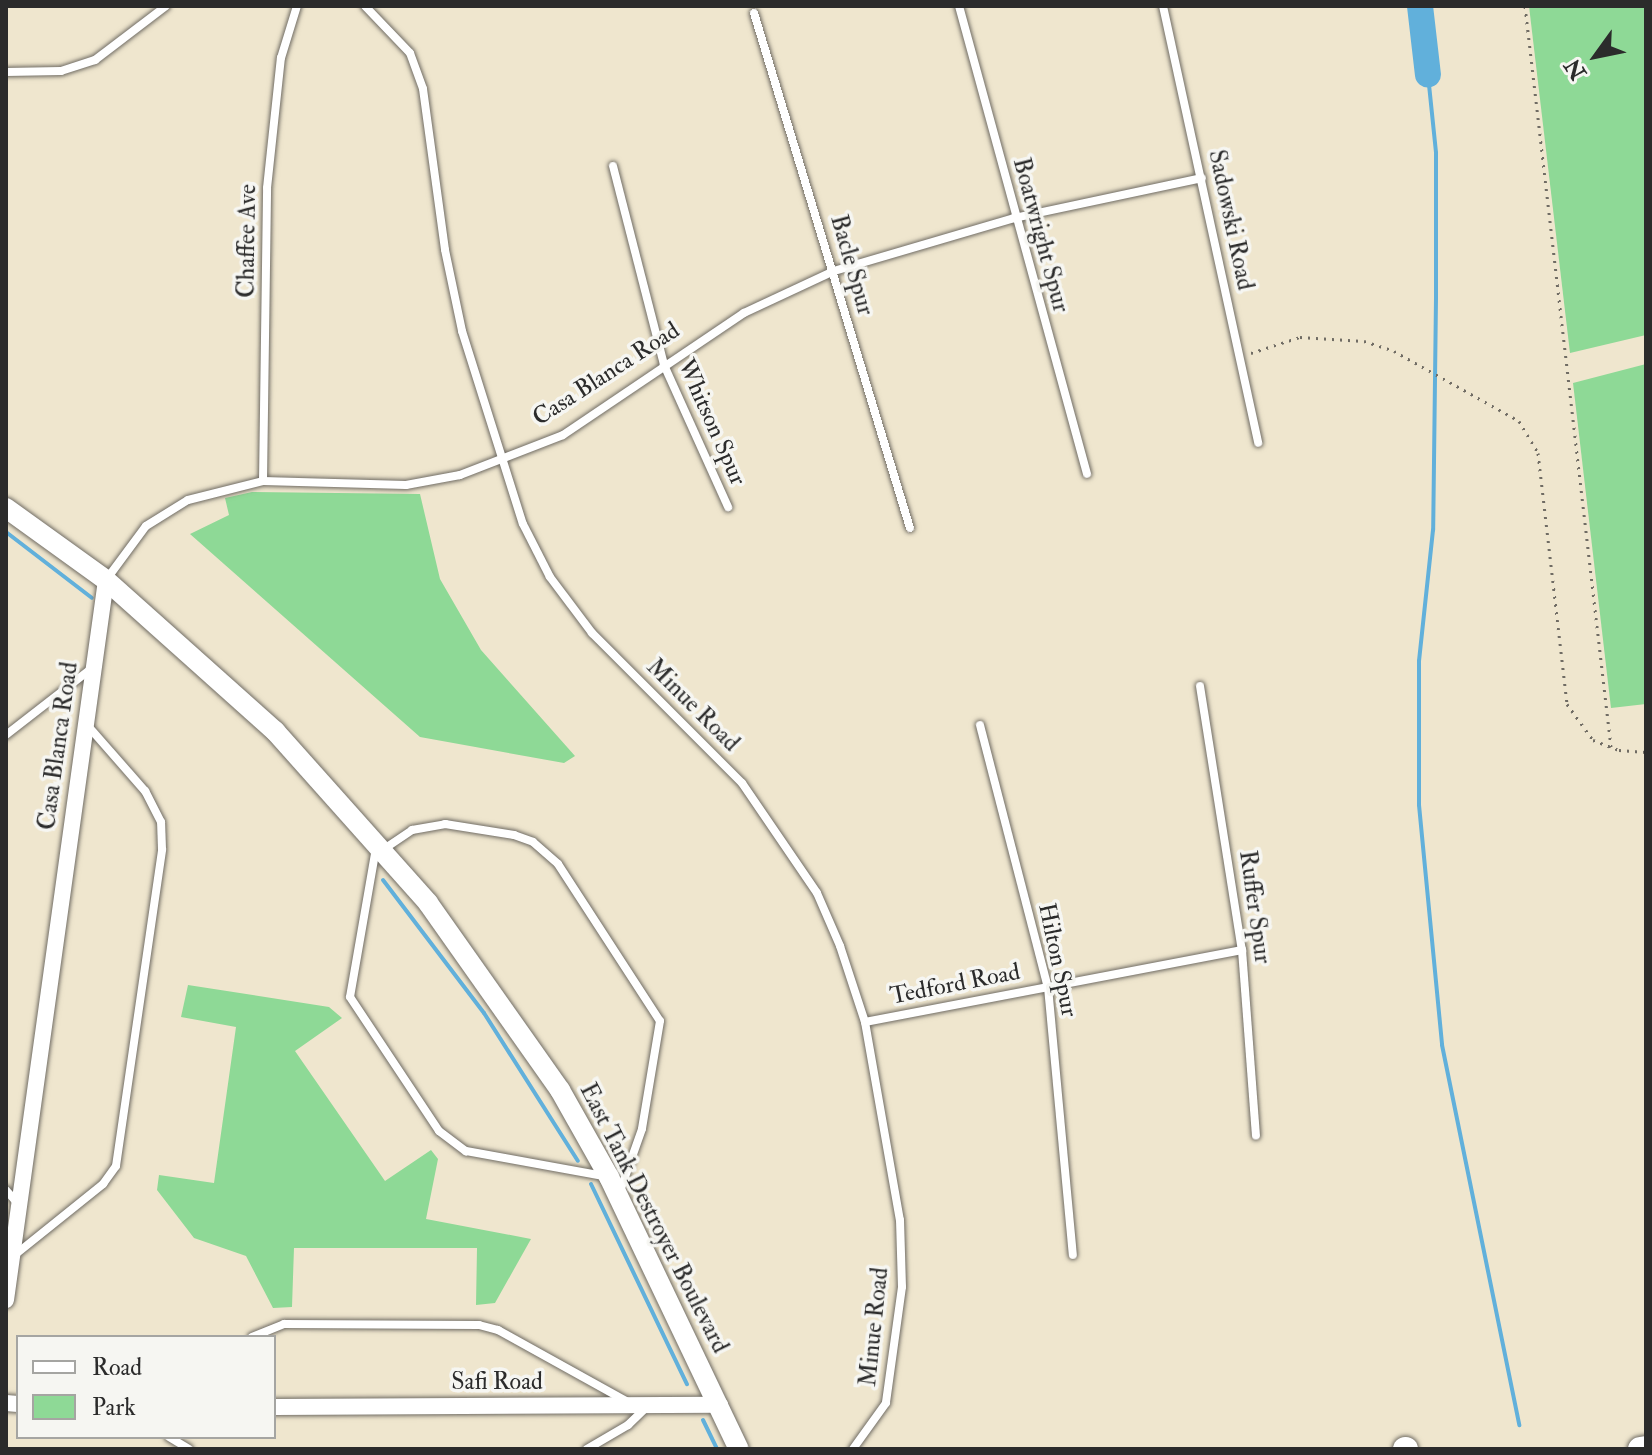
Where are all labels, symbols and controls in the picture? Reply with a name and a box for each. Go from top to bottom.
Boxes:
north arrow [1556,16,1636,96]
text: N [1559,53,1593,85]
street label: Sadowski Road [1202,147,1260,293]
street label: Boatwright Spur [1007,155,1075,315]
street label: Chaffee Ave [232,184,262,298]
street label: Bacle Spur [824,211,880,319]
street label: Casa Blanca Road [527,316,685,432]
street label: Whitson Spur [671,354,753,490]
street label: Minue Road [641,653,745,757]
street label: Casa Blanca Road [32,660,84,832]
street label: Ruffer Spur [1233,849,1277,965]
street label: Hilton Spur [1032,901,1084,1019]
street label: Tedford Road [888,957,1022,1011]
street label: East Tank Destroyer Boulevard [573,1078,735,1358]
street label: Minue Road [853,1266,895,1388]
legend [16,1335,276,1439]
text: Road [92,1352,142,1383]
street label: Safi Road [451,1368,543,1396]
text: Park [92,1392,136,1423]

